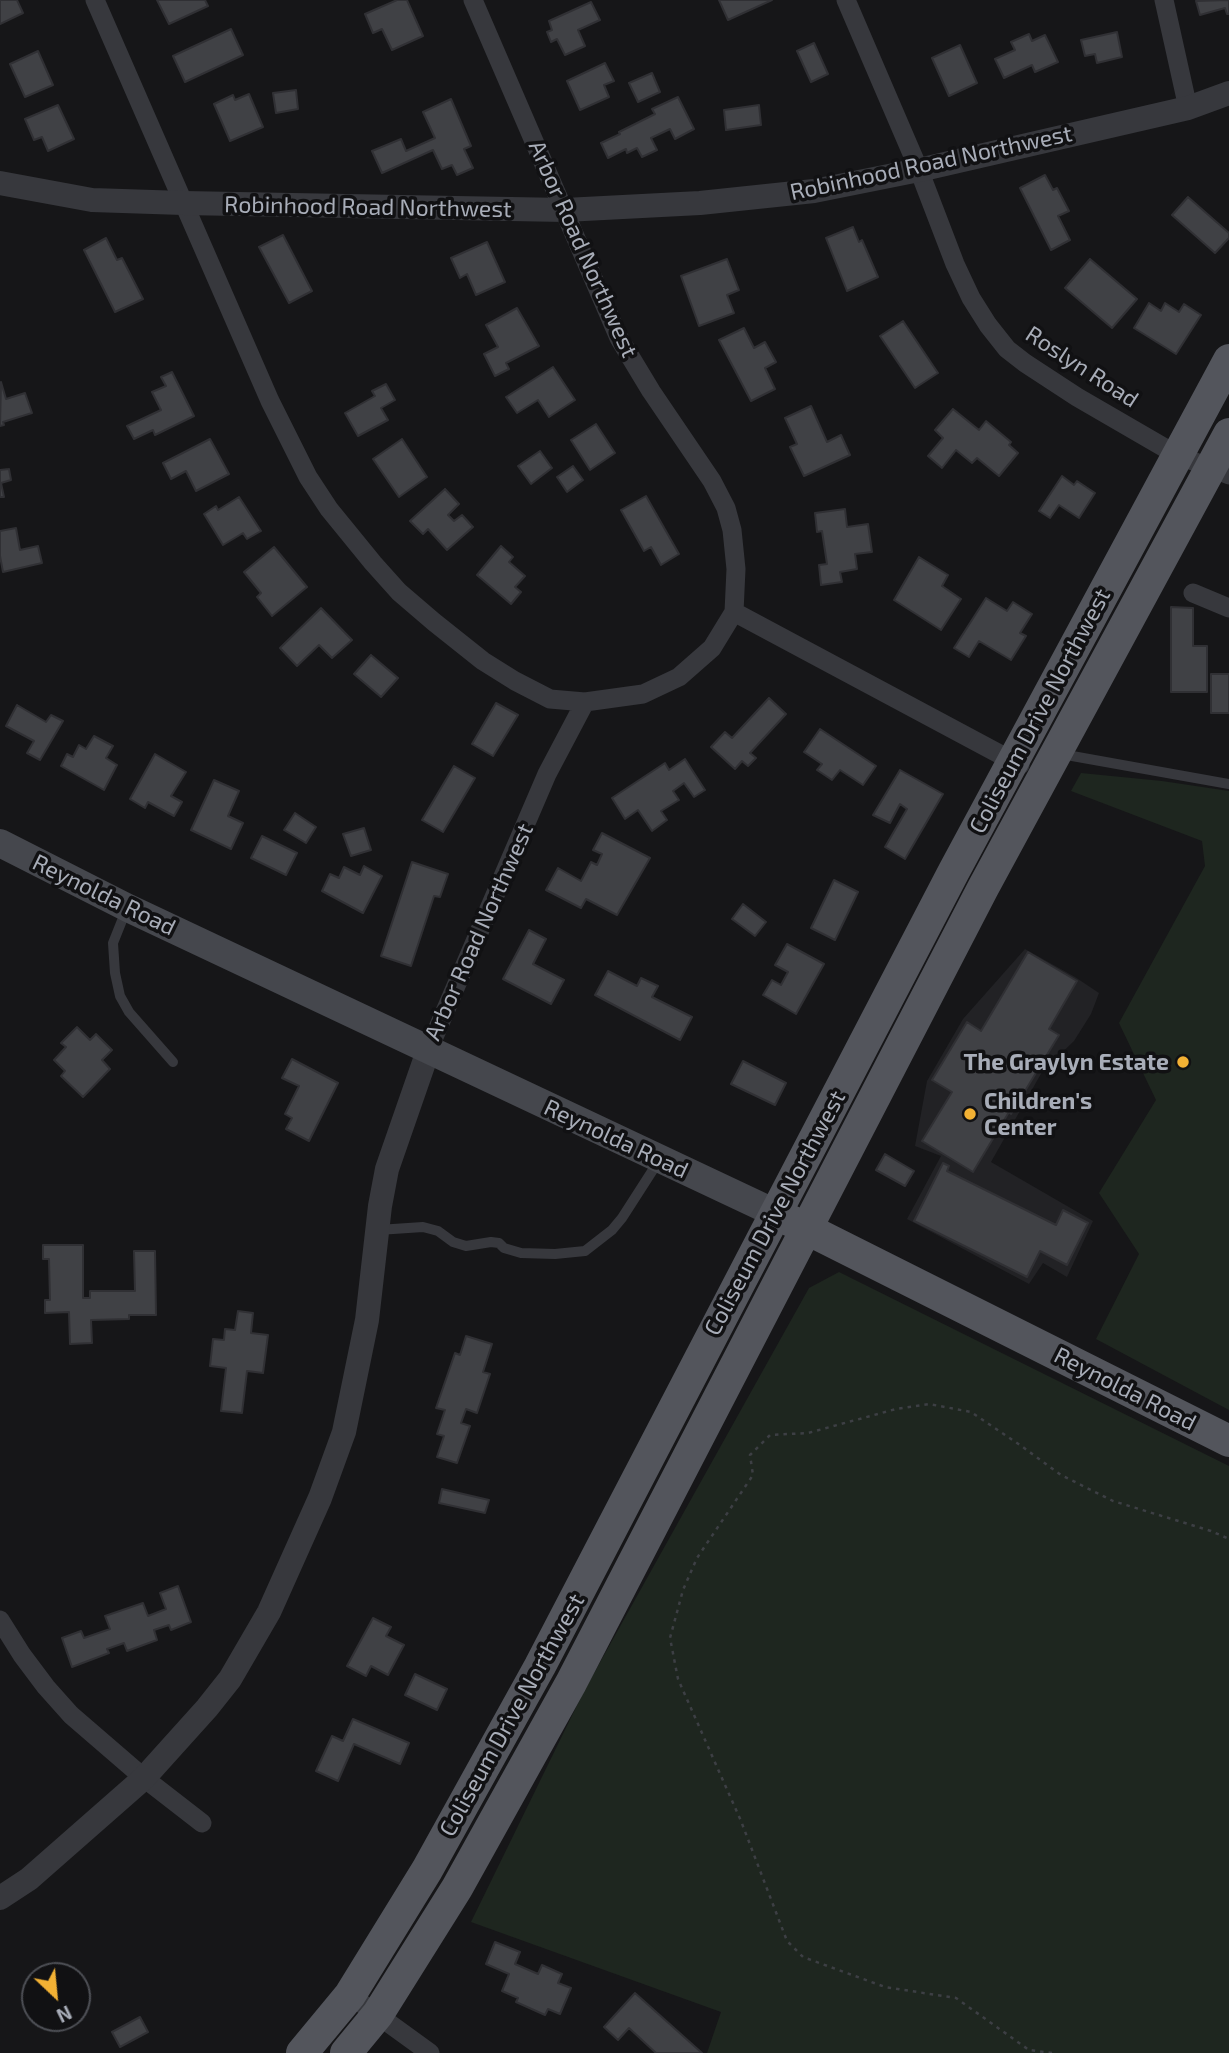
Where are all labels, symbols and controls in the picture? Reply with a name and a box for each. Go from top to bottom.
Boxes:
street label: Robinhood Road Northwest [787,120,1075,206]
street label: Arbor Road Northwest [523,136,643,362]
street label: Robinhood Road Northwest [224,191,512,223]
street label: Roslyn Road [1020,320,1144,414]
street label: Coliseum Drive Northwest [964,584,1116,838]
street label: Arbor Road Northwest [419,819,539,1045]
street label: Reynolda Road [28,848,180,942]
place label: The Graylyn Estate [963,1048,1169,1076]
marker: The Graylyn Estate [1175,1054,1191,1070]
street label: Coliseum Drive Northwest [699,1086,851,1340]
place label: Children's Center [984,1087,1092,1141]
street label: Reynolda Road [540,1094,692,1184]
marker: Children's Center [962,1106,978,1122]
street label: Reynolda Road [1049,1341,1201,1437]
street label: Coliseum Drive Northwest [434,1589,590,1841]
north arrow [21,1962,91,2032]
text: N [53,2001,76,2028]

